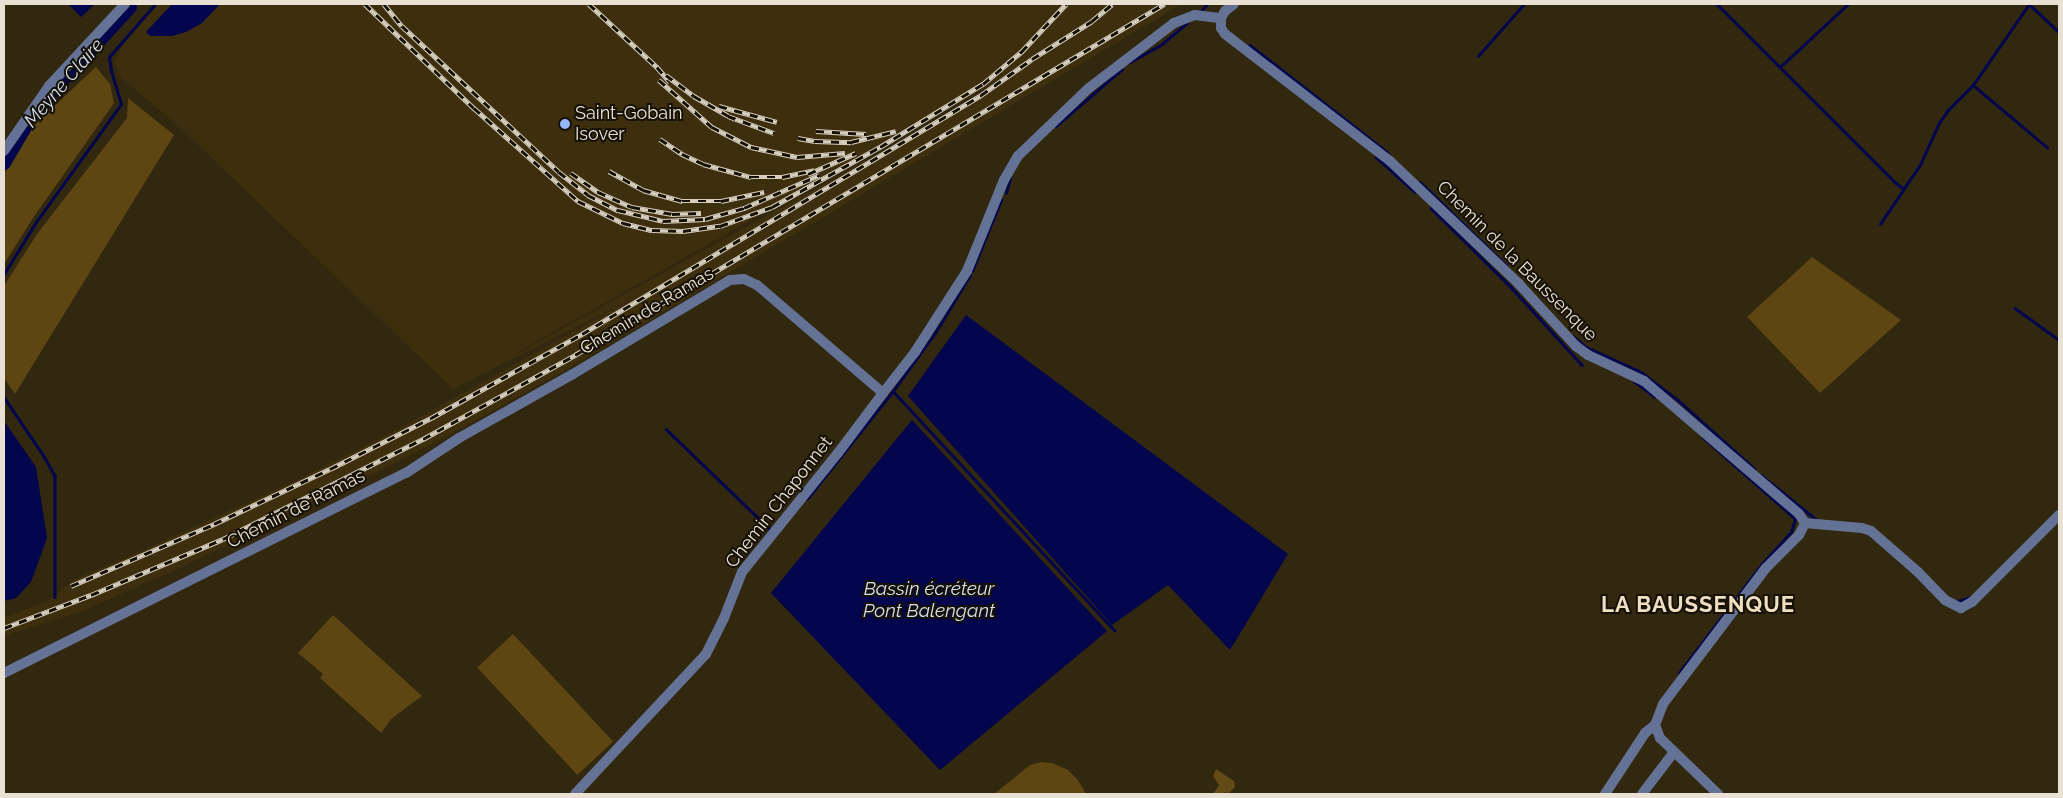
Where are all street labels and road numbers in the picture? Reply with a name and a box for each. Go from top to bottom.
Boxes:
street label: Chemin de la Baussenque [1432,176,1602,346]
street label: Chemin de Ramas [576,263,718,359]
street label: Chemin Chaponnet [721,432,837,572]
street label: Chemin de Ramas [223,465,369,553]

